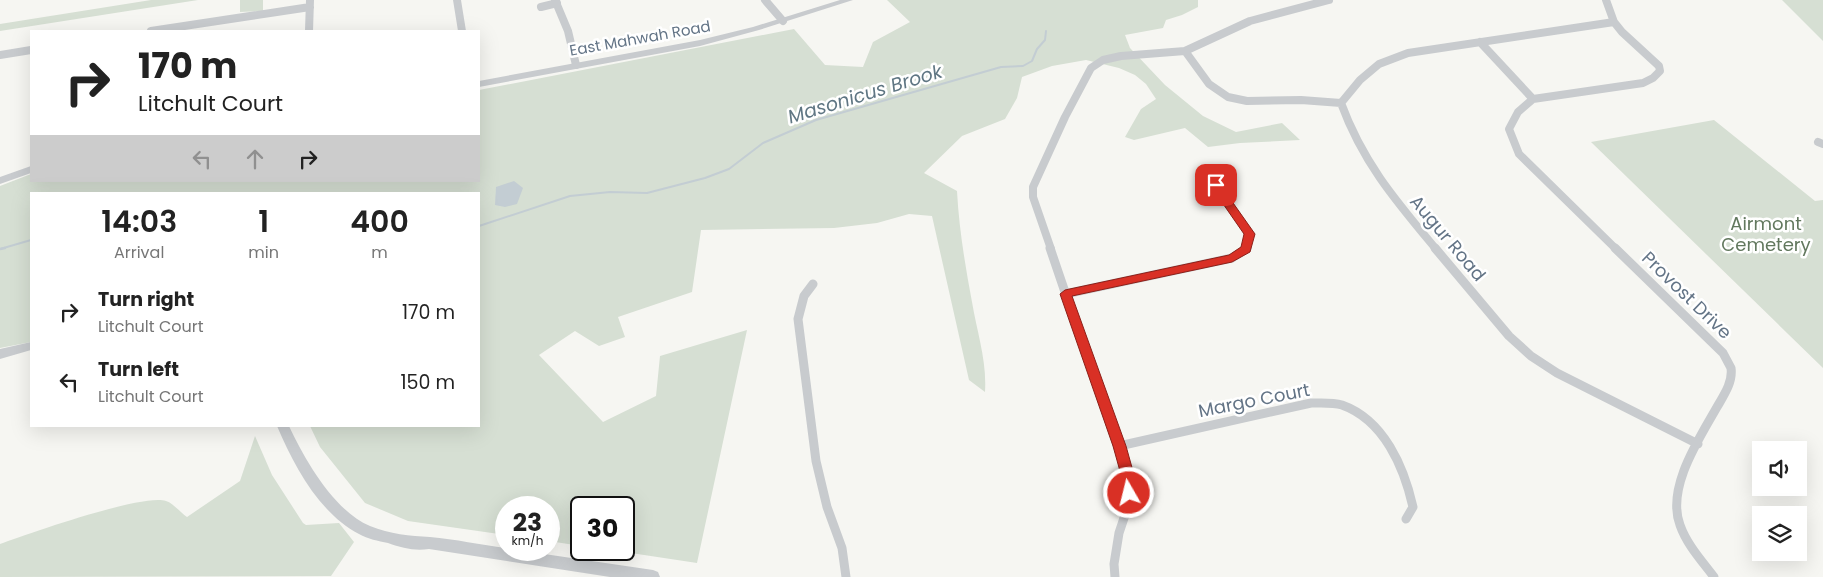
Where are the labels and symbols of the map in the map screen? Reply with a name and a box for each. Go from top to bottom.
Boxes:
street label: East Mahwah Road [568,15,712,61]
water label: Masonicus Brook [784,57,947,130]
pin [1195,164,1237,206]
street label: Augur Road [1404,189,1492,287]
park label: Airmont Cemetery [1721,211,1811,257]
street label: Provost Drive [1637,246,1737,344]
street label: Margo Court [1196,377,1312,423]
position arrow [1102,466,1154,518]
speed limit sign: 30 [570,496,635,561]

